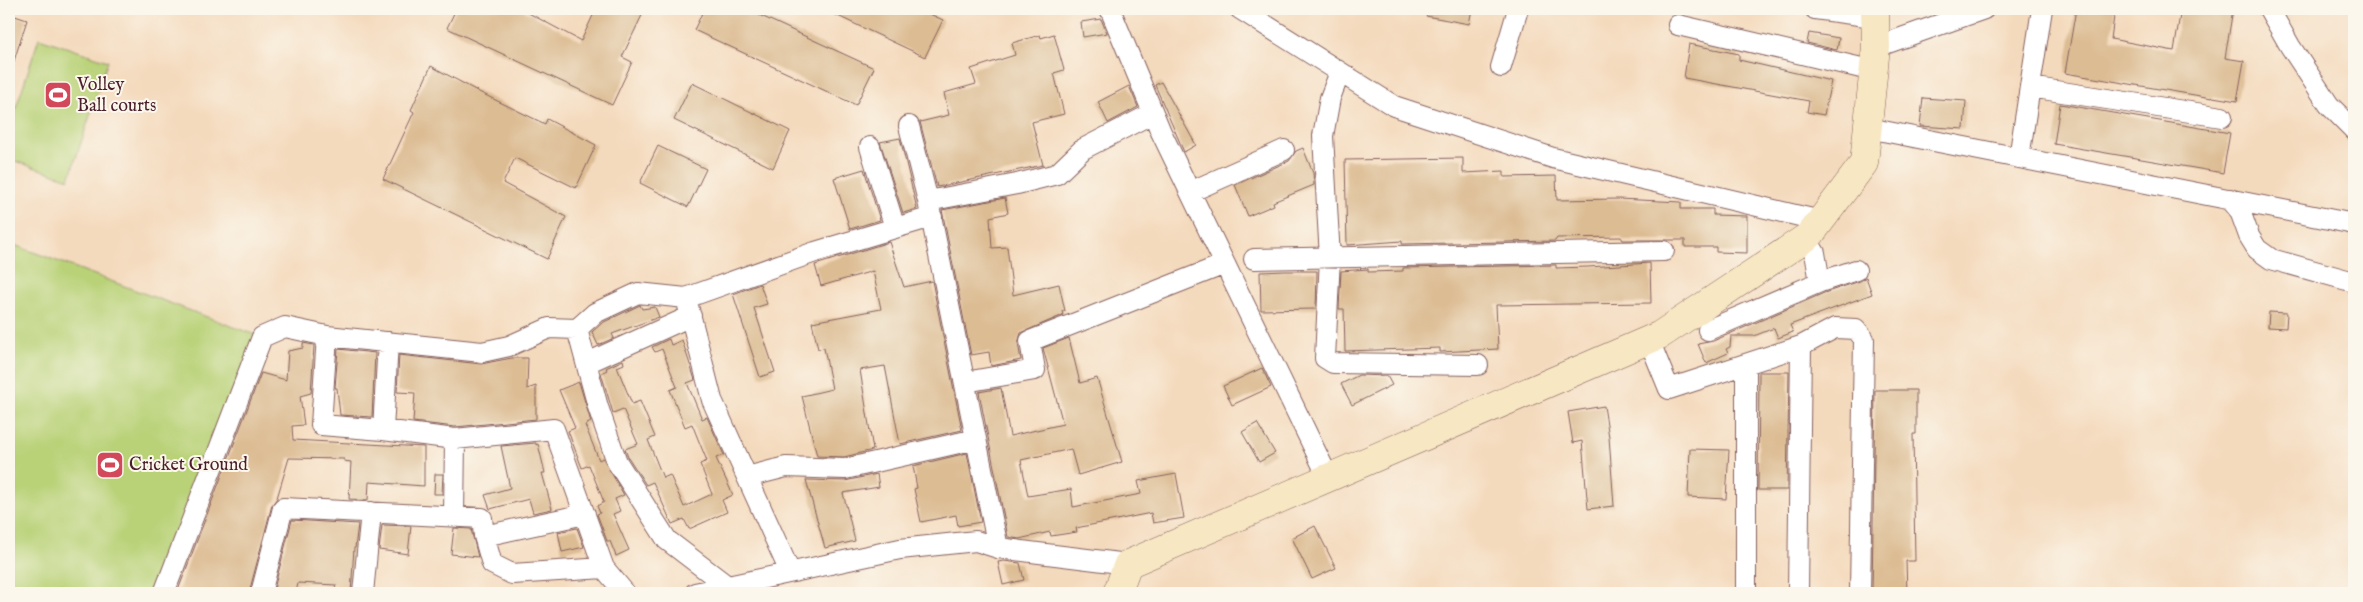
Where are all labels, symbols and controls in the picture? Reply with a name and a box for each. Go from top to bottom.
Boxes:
place label: Volley Ball courts [76,74,156,118]
sports icon: Volley Ball courts [43,80,73,110]
sports icon: Cricket Ground [95,450,125,480]
place label: Cricket Ground [129,454,248,477]

